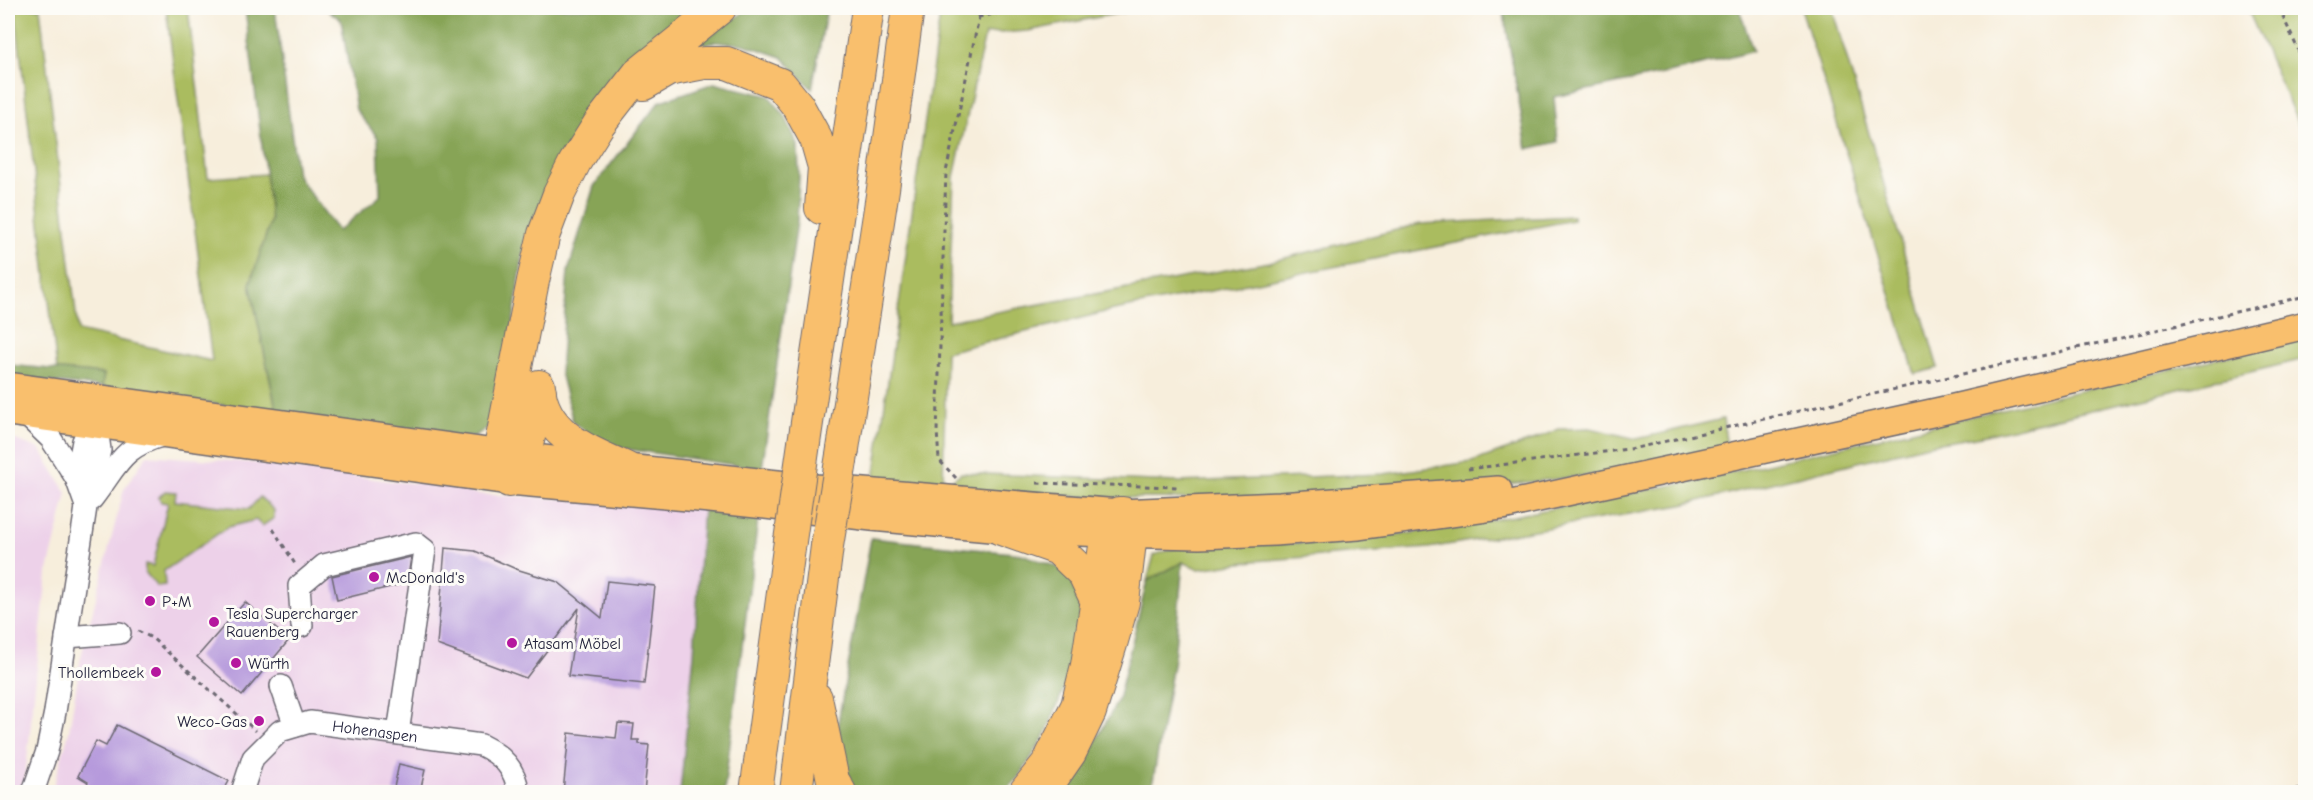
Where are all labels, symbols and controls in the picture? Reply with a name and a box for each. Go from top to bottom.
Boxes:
place label: McDonald's [386,569,465,587]
marker: McDonald's [367,570,381,584]
place label: P+M [162,593,191,611]
marker: P+M [143,594,157,608]
place label: Tesla Supercharger Rauenberg [226,605,358,641]
marker: Tesla Supercharger Rauenberg [207,615,221,629]
place label: Atasam Möbel [524,635,621,653]
marker: Atasam Möbel [505,636,519,650]
place label: Würth [248,655,290,673]
marker: Würth [229,656,243,670]
place label: Thollembeek [58,664,144,682]
marker: Thollembeek [149,665,163,679]
place label: Weco-Gas [177,713,247,731]
marker: Weco-Gas [252,714,266,728]
street label: Hohenaspen [331,717,419,746]

